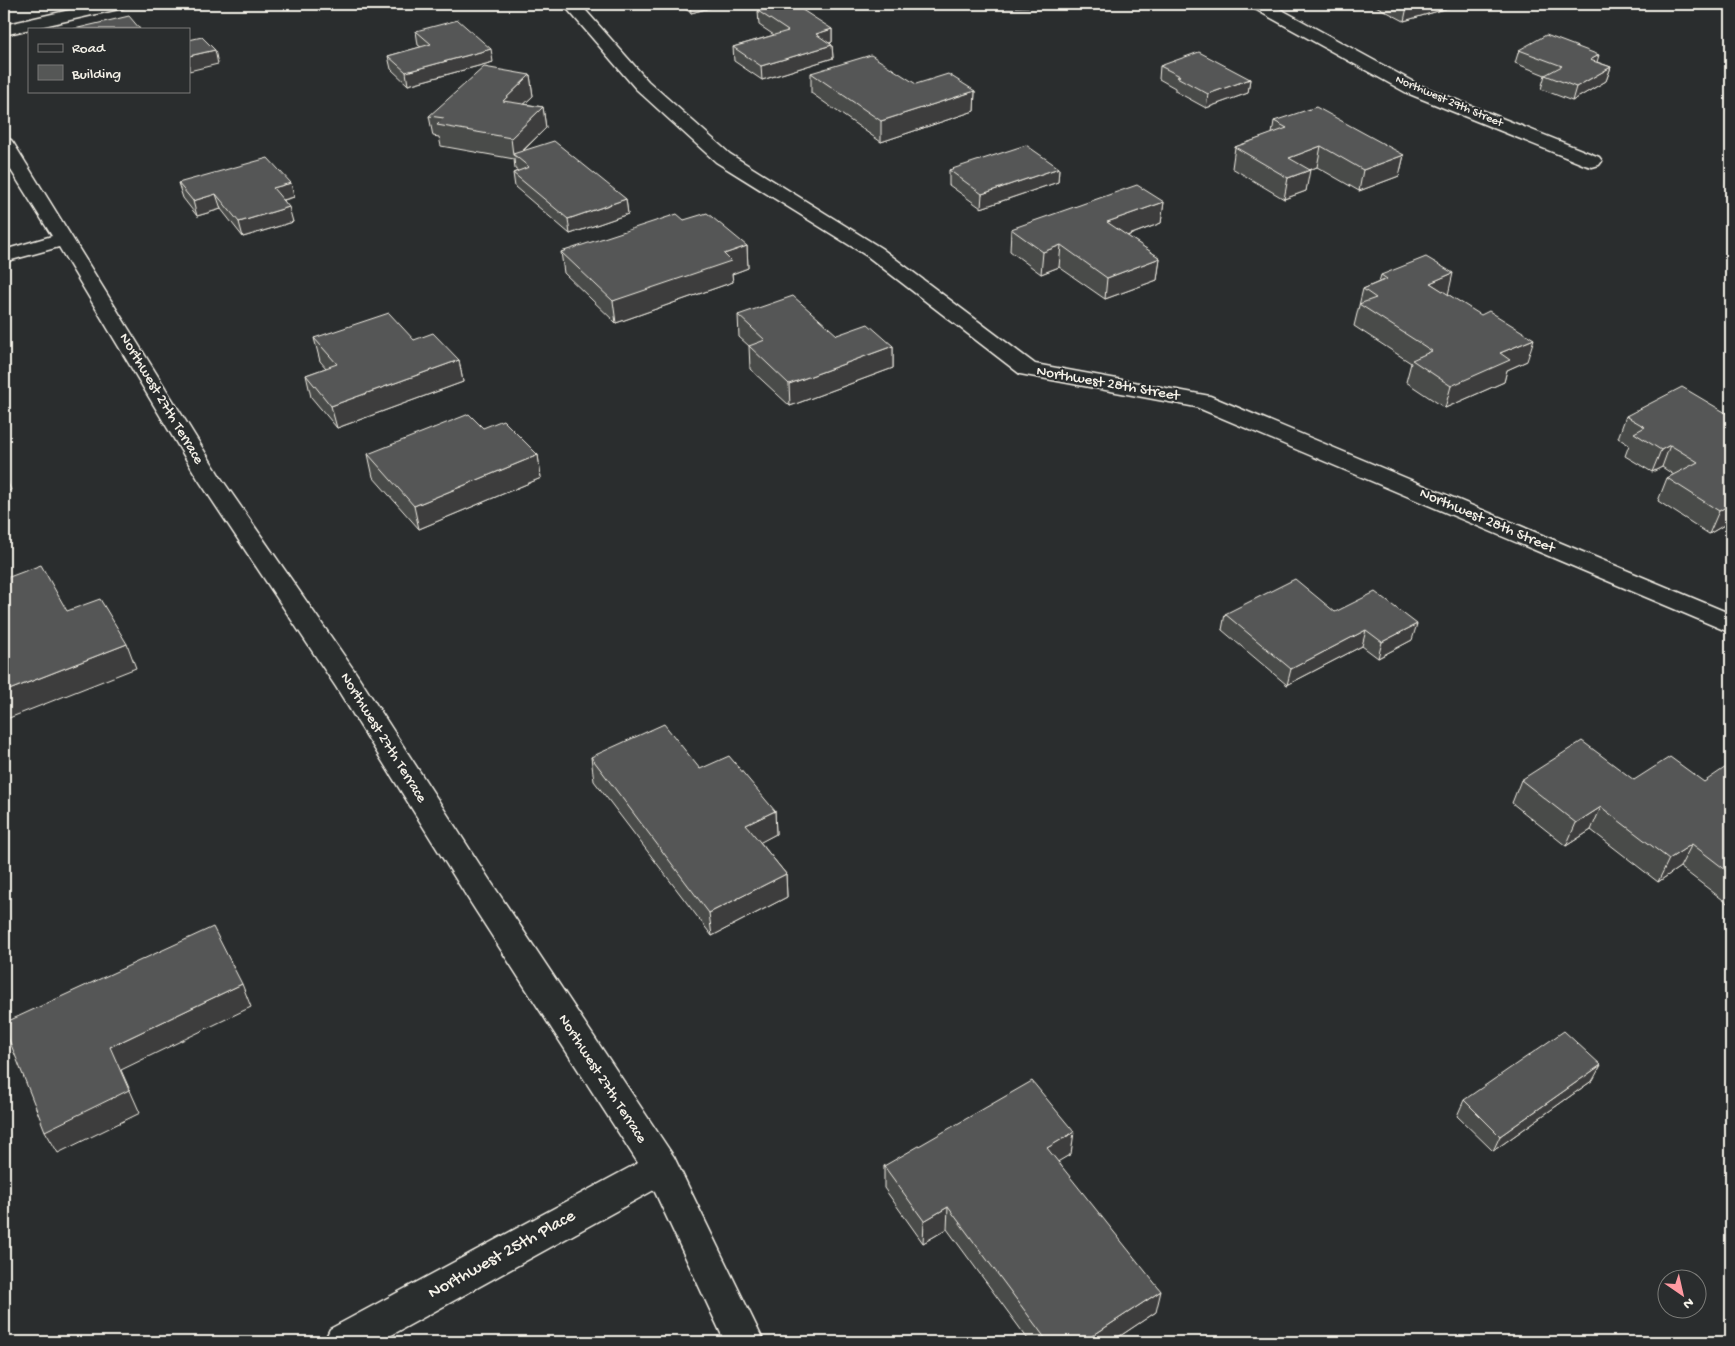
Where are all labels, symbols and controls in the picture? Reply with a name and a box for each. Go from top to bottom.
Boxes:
legend [28,28,190,92]
text: Road [72,40,106,58]
text: Building [71,66,121,84]
street label: Northwest 29th Street [1393,73,1506,131]
street label: Northwest 27th Terrace [115,330,207,468]
street label: Northwest 28th Street [1035,363,1183,406]
street label: Northwest 28th Street [1417,484,1559,558]
street label: Northwest 27th Terrace [336,670,430,807]
street label: Northwest 27th Terrace [554,1011,650,1147]
street label: Northwest 25th Place [425,1206,580,1304]
north arrow [1658,1268,1708,1318]
text: N [1679,1293,1696,1312]

